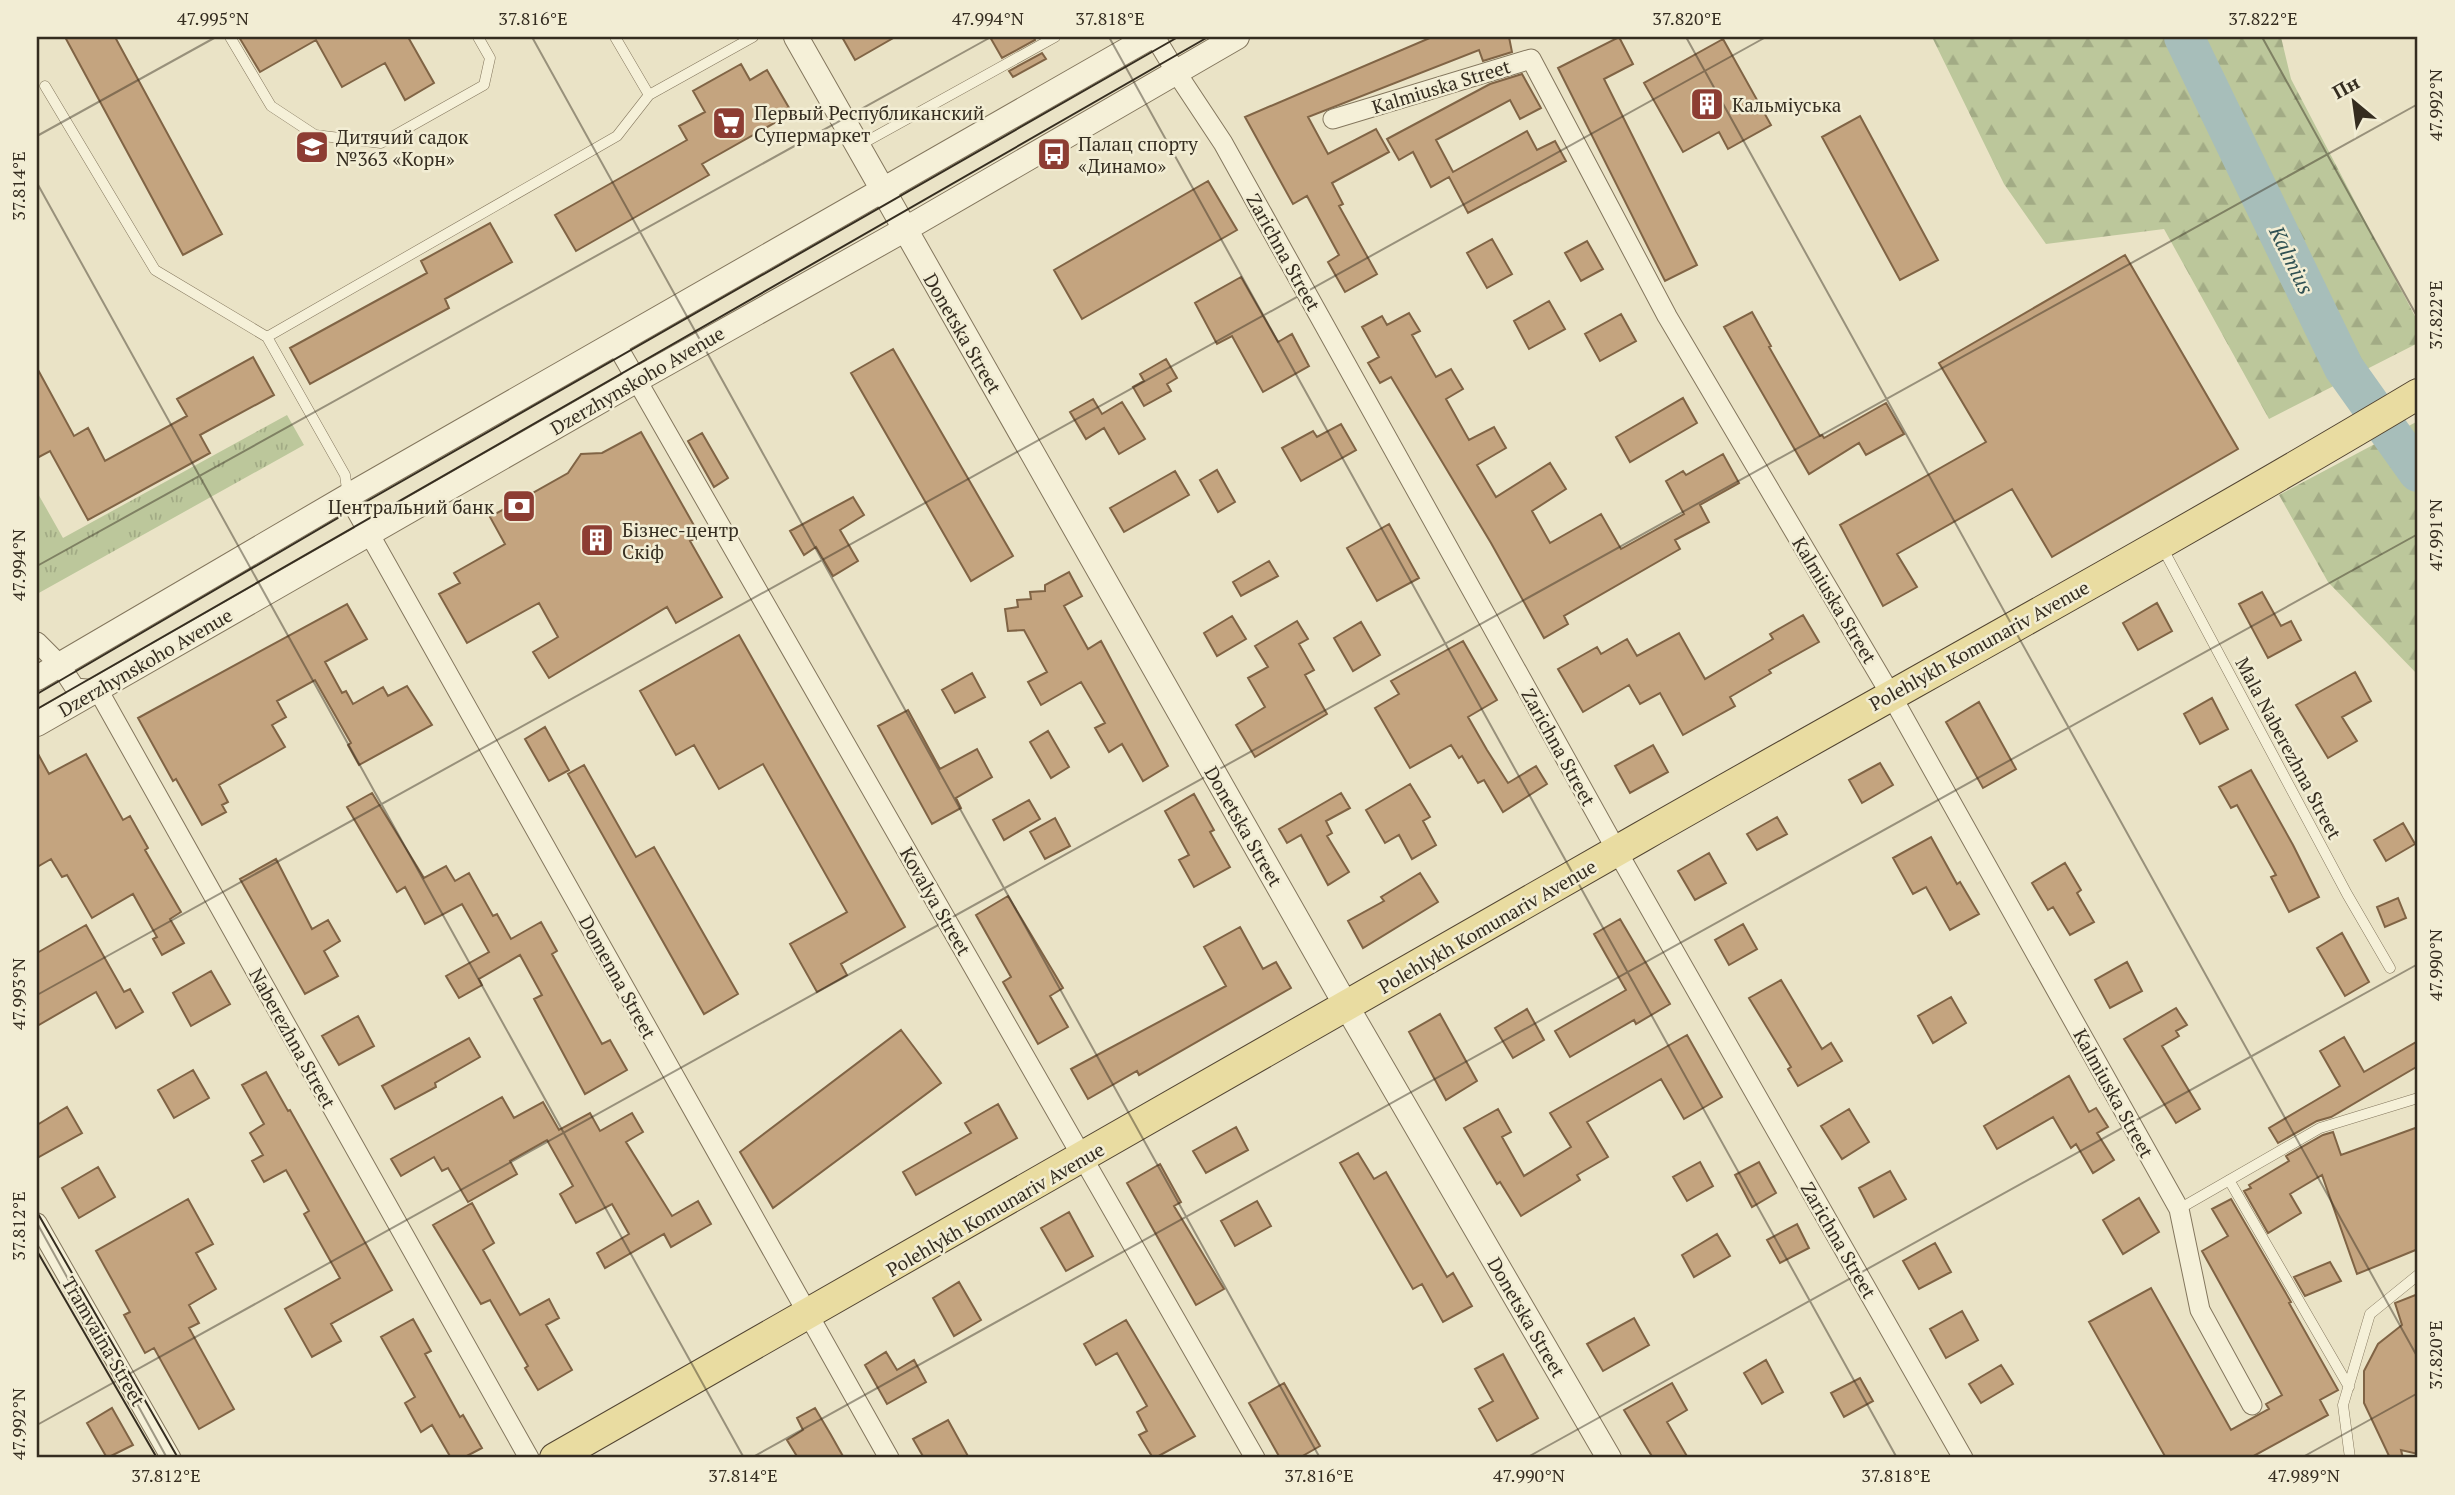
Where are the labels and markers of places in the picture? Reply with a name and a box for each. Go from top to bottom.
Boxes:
building icon: Кальміуська [1688,85,1726,123]
place label: Кальміуська [1732,92,1842,117]
place label: Первый Республиканский Супермаркет [754,100,984,147]
supermarket icon: Первый Республиканский Супермаркет [710,104,748,142]
place label: Дитячий садок №363 «Корн» [336,124,469,171]
school or university icon: Дитячий садок №363 «Корн» [293,128,331,166]
place label: Палац спорту «Динамо» [1078,131,1198,178]
bus stop icon: Палац спорту «Динамо» [1035,135,1073,173]
bank icon: Центральний банк [500,487,538,525]
place label: Центральний банк [328,494,495,519]
place label: Бізнес-центр Скіф [622,517,739,564]
building icon: Бізнес-центр Скіф [578,521,616,559]

